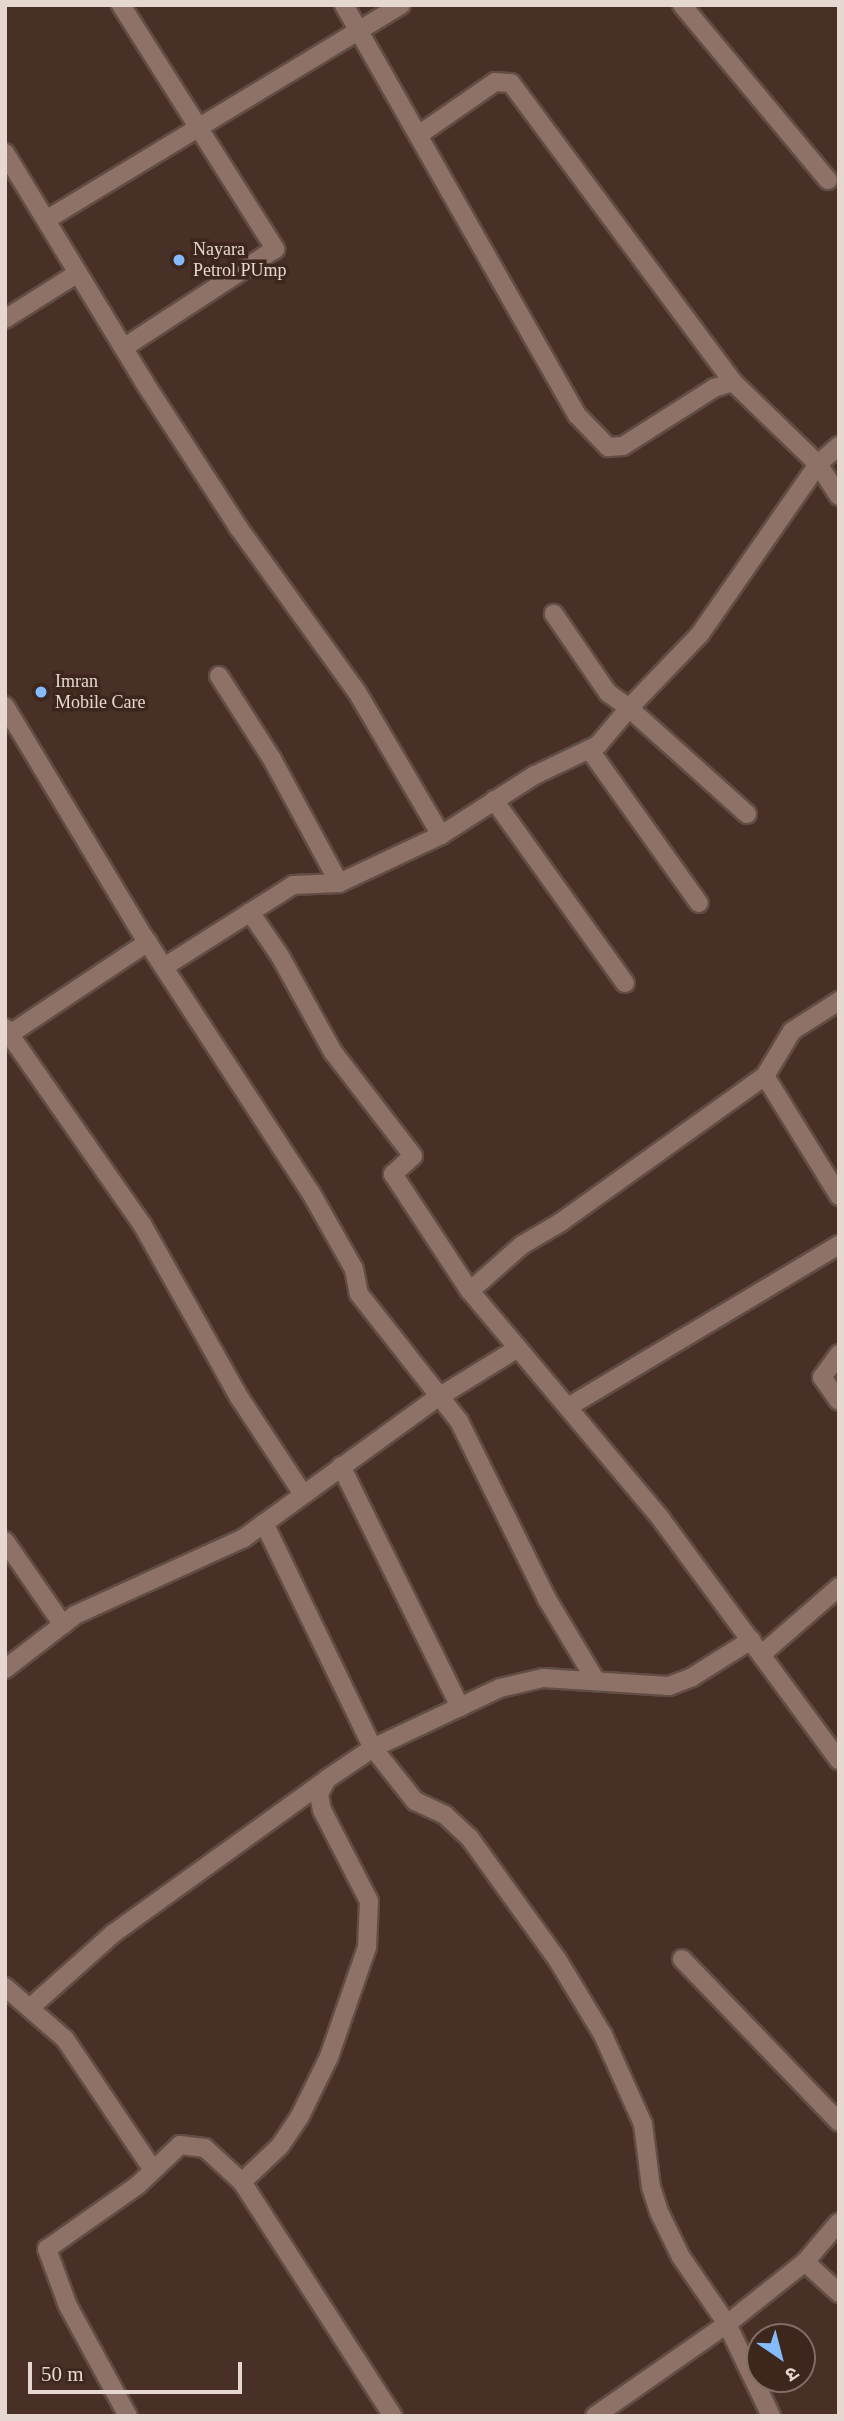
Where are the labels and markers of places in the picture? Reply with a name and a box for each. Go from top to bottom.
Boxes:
place label: Nayara Petrol PUmp [193,239,287,282]
marker: Nayara Petrol PUmp [171,252,187,268]
place label: Imran Mobile Care [55,671,145,714]
marker: Imran Mobile Care [33,684,49,700]

